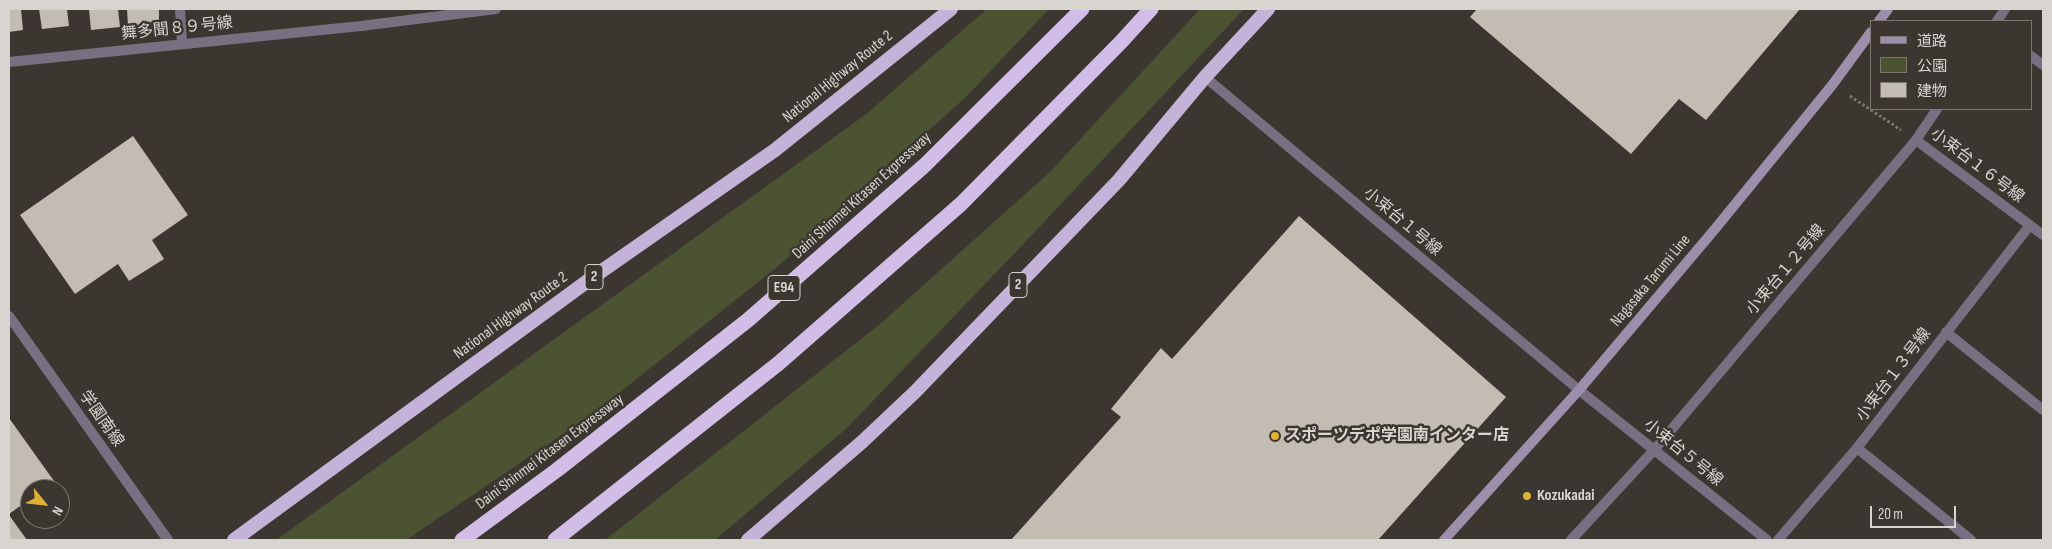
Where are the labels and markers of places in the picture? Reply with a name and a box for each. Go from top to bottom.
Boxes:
place label: スポーツデポ学園南インター店 [1285,426,1509,446]
marker: スポーツデポ学園南インター店 [1269,430,1281,442]
place label: Kozukadai [1537,486,1595,506]
marker: Kozukadai [1521,490,1533,502]

